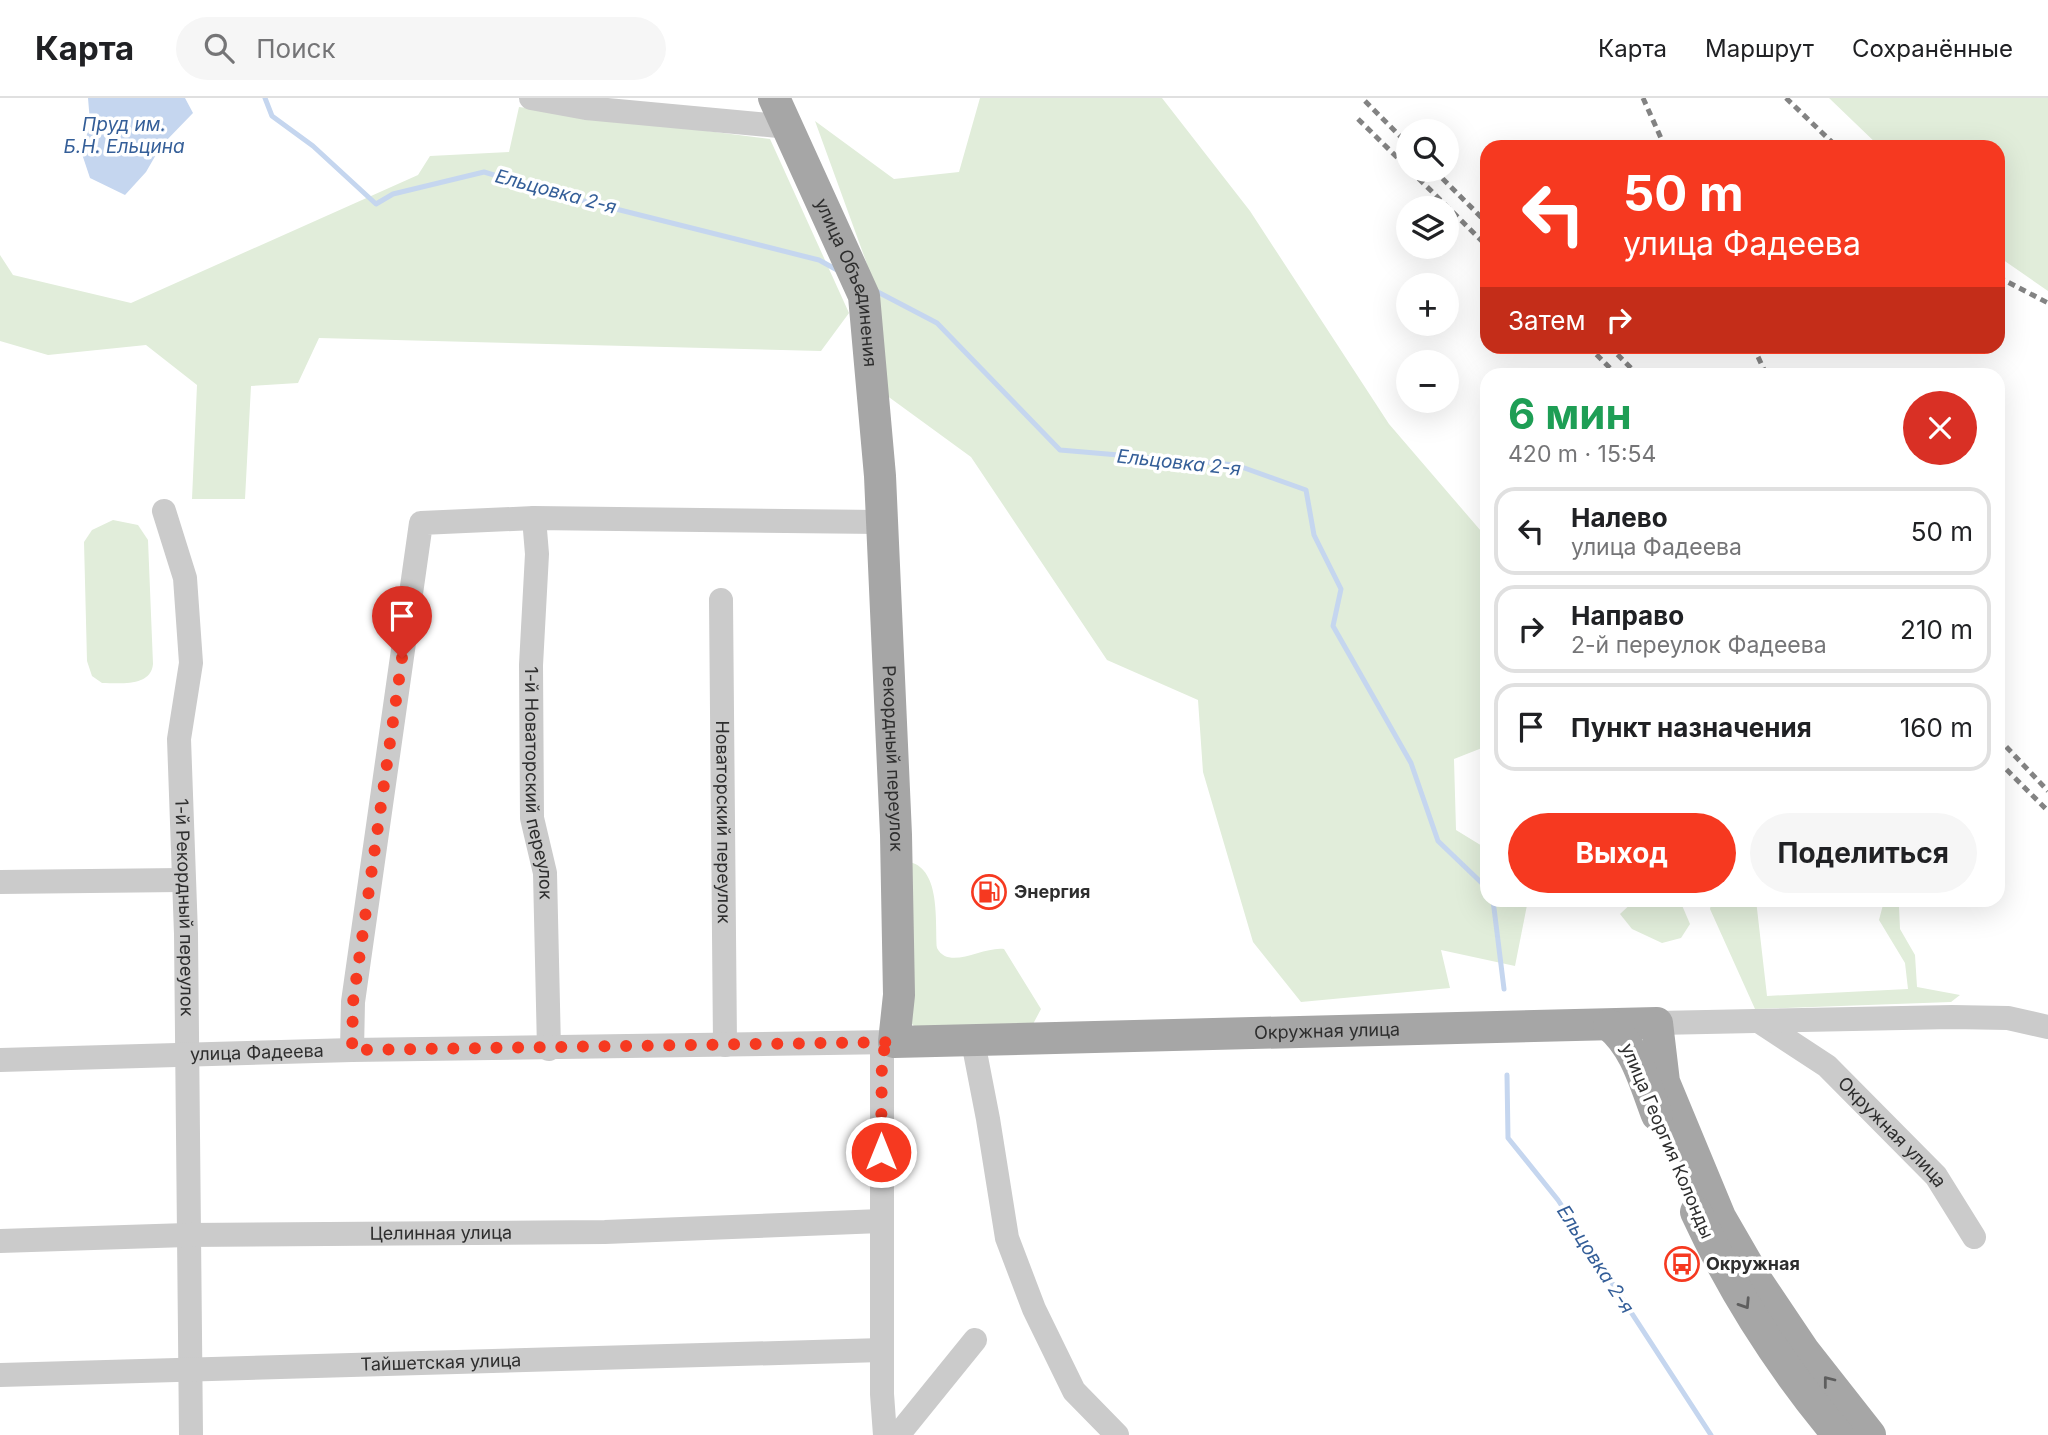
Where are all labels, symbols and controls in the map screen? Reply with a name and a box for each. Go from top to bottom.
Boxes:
search box [176,17,666,80]
text: Карта [35,28,134,68]
icon: search [200,29,238,67]
text: Поиск [256,33,335,64]
text: Карта [1598,34,1667,63]
text: Маршрут [1705,34,1814,63]
text: Сохранённые [1852,34,2013,63]
water label: Пруд им. Б.Н. Ельцина [63,113,185,158]
map controls [1396,119,1459,413]
button: search [1396,119,1459,182]
water label: Ельцовка 2-я [493,164,619,219]
text: 50 m [1623,164,1744,223]
icon: left [1508,168,1599,259]
street label: улица Объединения [811,195,881,368]
button: layers [1396,196,1459,259]
text: улица Фадеева [1623,224,1861,263]
button: + [1396,273,1459,336]
icon: right [1600,301,1638,339]
text: Затем [1508,305,1586,336]
button: − [1396,350,1459,413]
text: 6 мин [1508,388,1632,439]
button: close [1903,391,1977,465]
text: 420 m · 15:54 [1508,440,1656,468]
water label: Ельцовка 2-я [1116,445,1242,480]
text: Налево [1571,502,1668,533]
icon: left [1512,512,1550,550]
text: 50 m [1911,516,1973,547]
text: улица Фадеева [1571,533,1742,561]
pin [372,586,432,658]
icon: arrive [383,597,421,635]
text: Направо [1571,600,1684,631]
icon: right [1512,610,1550,648]
text: 210 m [1900,614,1973,645]
text: 2-й переулок Фадеева [1571,631,1827,659]
street label: Рекордный переулок [878,665,907,852]
street label: 1-й Новаторский переулок [521,666,557,900]
icon: arrive [1512,708,1550,746]
text: Пункт назначения [1571,712,1812,743]
text: 160 m [1900,712,1973,743]
street label: Новаторский переулок [712,720,735,924]
street label: 1-й Рекордный переулок [171,798,198,1017]
button: Выход [1508,813,1736,893]
button: Поделиться [1750,813,1977,893]
fuel station icon: Энергия [970,873,1008,911]
place label: Энергия [1014,881,1090,902]
street label: Окружная улица [1254,1018,1400,1043]
street label: улица Фадеева [190,1040,324,1065]
street label: улица Георгия Колонды [1617,1040,1718,1242]
street label: Окружная улица [1834,1072,1951,1191]
position arrow [844,1115,918,1189]
water label: Ельцовка 2-я [1552,1201,1639,1318]
street label: Целинная улица [370,1222,512,1244]
bus stop icon: Окружная [1663,1245,1701,1283]
place label: Окружная [1706,1253,1800,1274]
one-way arrow [1737,1297,1750,1310]
street label: Тайшетская улица [360,1349,522,1375]
one-way arrow [1824,1377,1836,1390]

